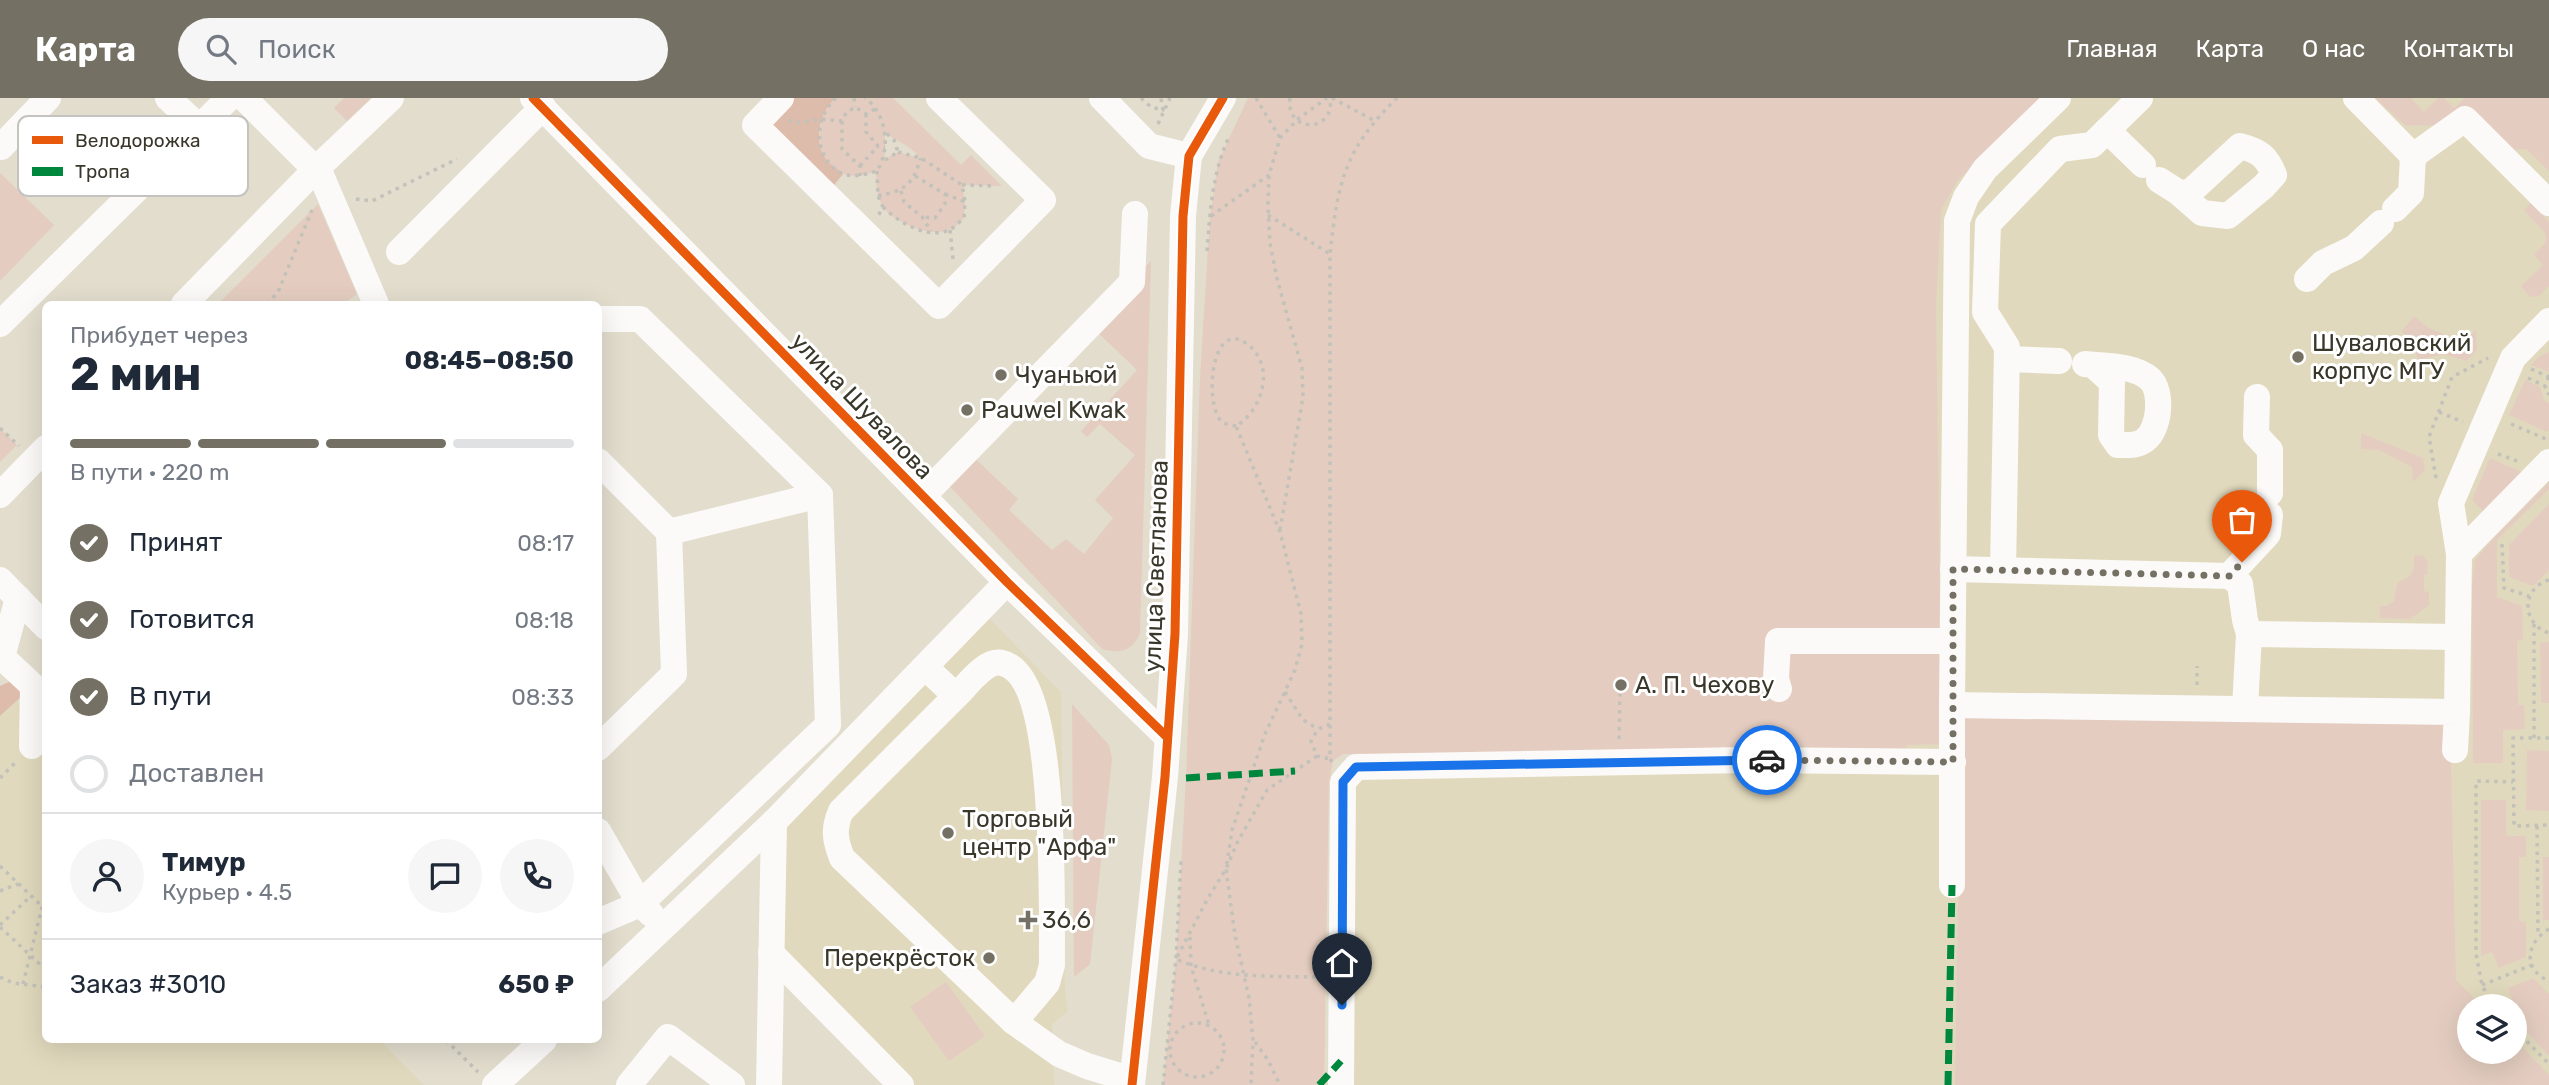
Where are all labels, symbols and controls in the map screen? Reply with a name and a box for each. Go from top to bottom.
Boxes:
search box [178,18,668,81]
text: Карта [35,30,136,69]
icon: search [202,30,240,68]
text: Поиск [258,34,336,65]
text: Главная [2066,35,2158,63]
text: Карта [2196,35,2264,63]
text: О нас [2302,35,2365,63]
text: Контакты [2403,35,2514,63]
legend [18,116,248,196]
text: Велодорожка [75,129,201,152]
text: Тропа [75,160,130,183]
text: Прибудет через [70,321,248,349]
street label: улица Шувалова [785,327,939,485]
place label: Шуваловский корпус МГУ [2312,329,2471,385]
text: 08:45–08:50 [404,345,574,376]
text: 2 мин [70,347,202,402]
marker: Шуваловский корпус МГУ [2290,349,2306,365]
place label: Чуаньюй [1015,361,1117,389]
marker: Чуаньюй [993,367,1009,383]
place label: Pauwel Kwak [981,396,1126,424]
marker: Pauwel Kwak [959,402,975,418]
text: В пути · 220 m [70,458,230,486]
street label: улица Светланова [1138,459,1174,673]
pin [2212,490,2272,562]
icon: bag [2223,501,2261,539]
icon: check [70,524,108,562]
text: Принят [129,527,222,558]
text: 08:17 [517,529,574,557]
icon: check [70,601,108,639]
text: Готовится [129,604,255,635]
text: 08:18 [514,606,574,634]
place label: А. П. Чехову [1635,671,1774,699]
marker: А. П. Чехову [1613,677,1629,693]
icon: check [70,678,108,716]
text: В пути [129,681,212,712]
text: 08:33 [511,683,574,711]
courier [1732,725,1802,795]
icon: car [1748,741,1786,779]
text: Доставлен [129,758,264,789]
place label: Торговый центр "Арфа" [962,805,1116,861]
marker: Торговый центр "Арфа" [940,825,956,841]
button: person [70,839,144,913]
button: chat [408,839,482,913]
button: phone [500,839,574,913]
text: Тимур [162,847,246,878]
text: Курьер · 4.5 [162,878,292,906]
place label: 36,6 [1042,906,1091,934]
marker: 36,6 [1020,912,1036,928]
pin [1312,933,1372,1005]
place label: Перекрёсток [824,944,975,972]
icon: home [1323,944,1361,982]
marker: Перекрёсток [981,950,997,966]
text: Заказ #3010 [70,969,226,1000]
text: 650 ₽ [498,969,574,1000]
map controls [2457,994,2527,1064]
button: layers [2457,994,2527,1064]

